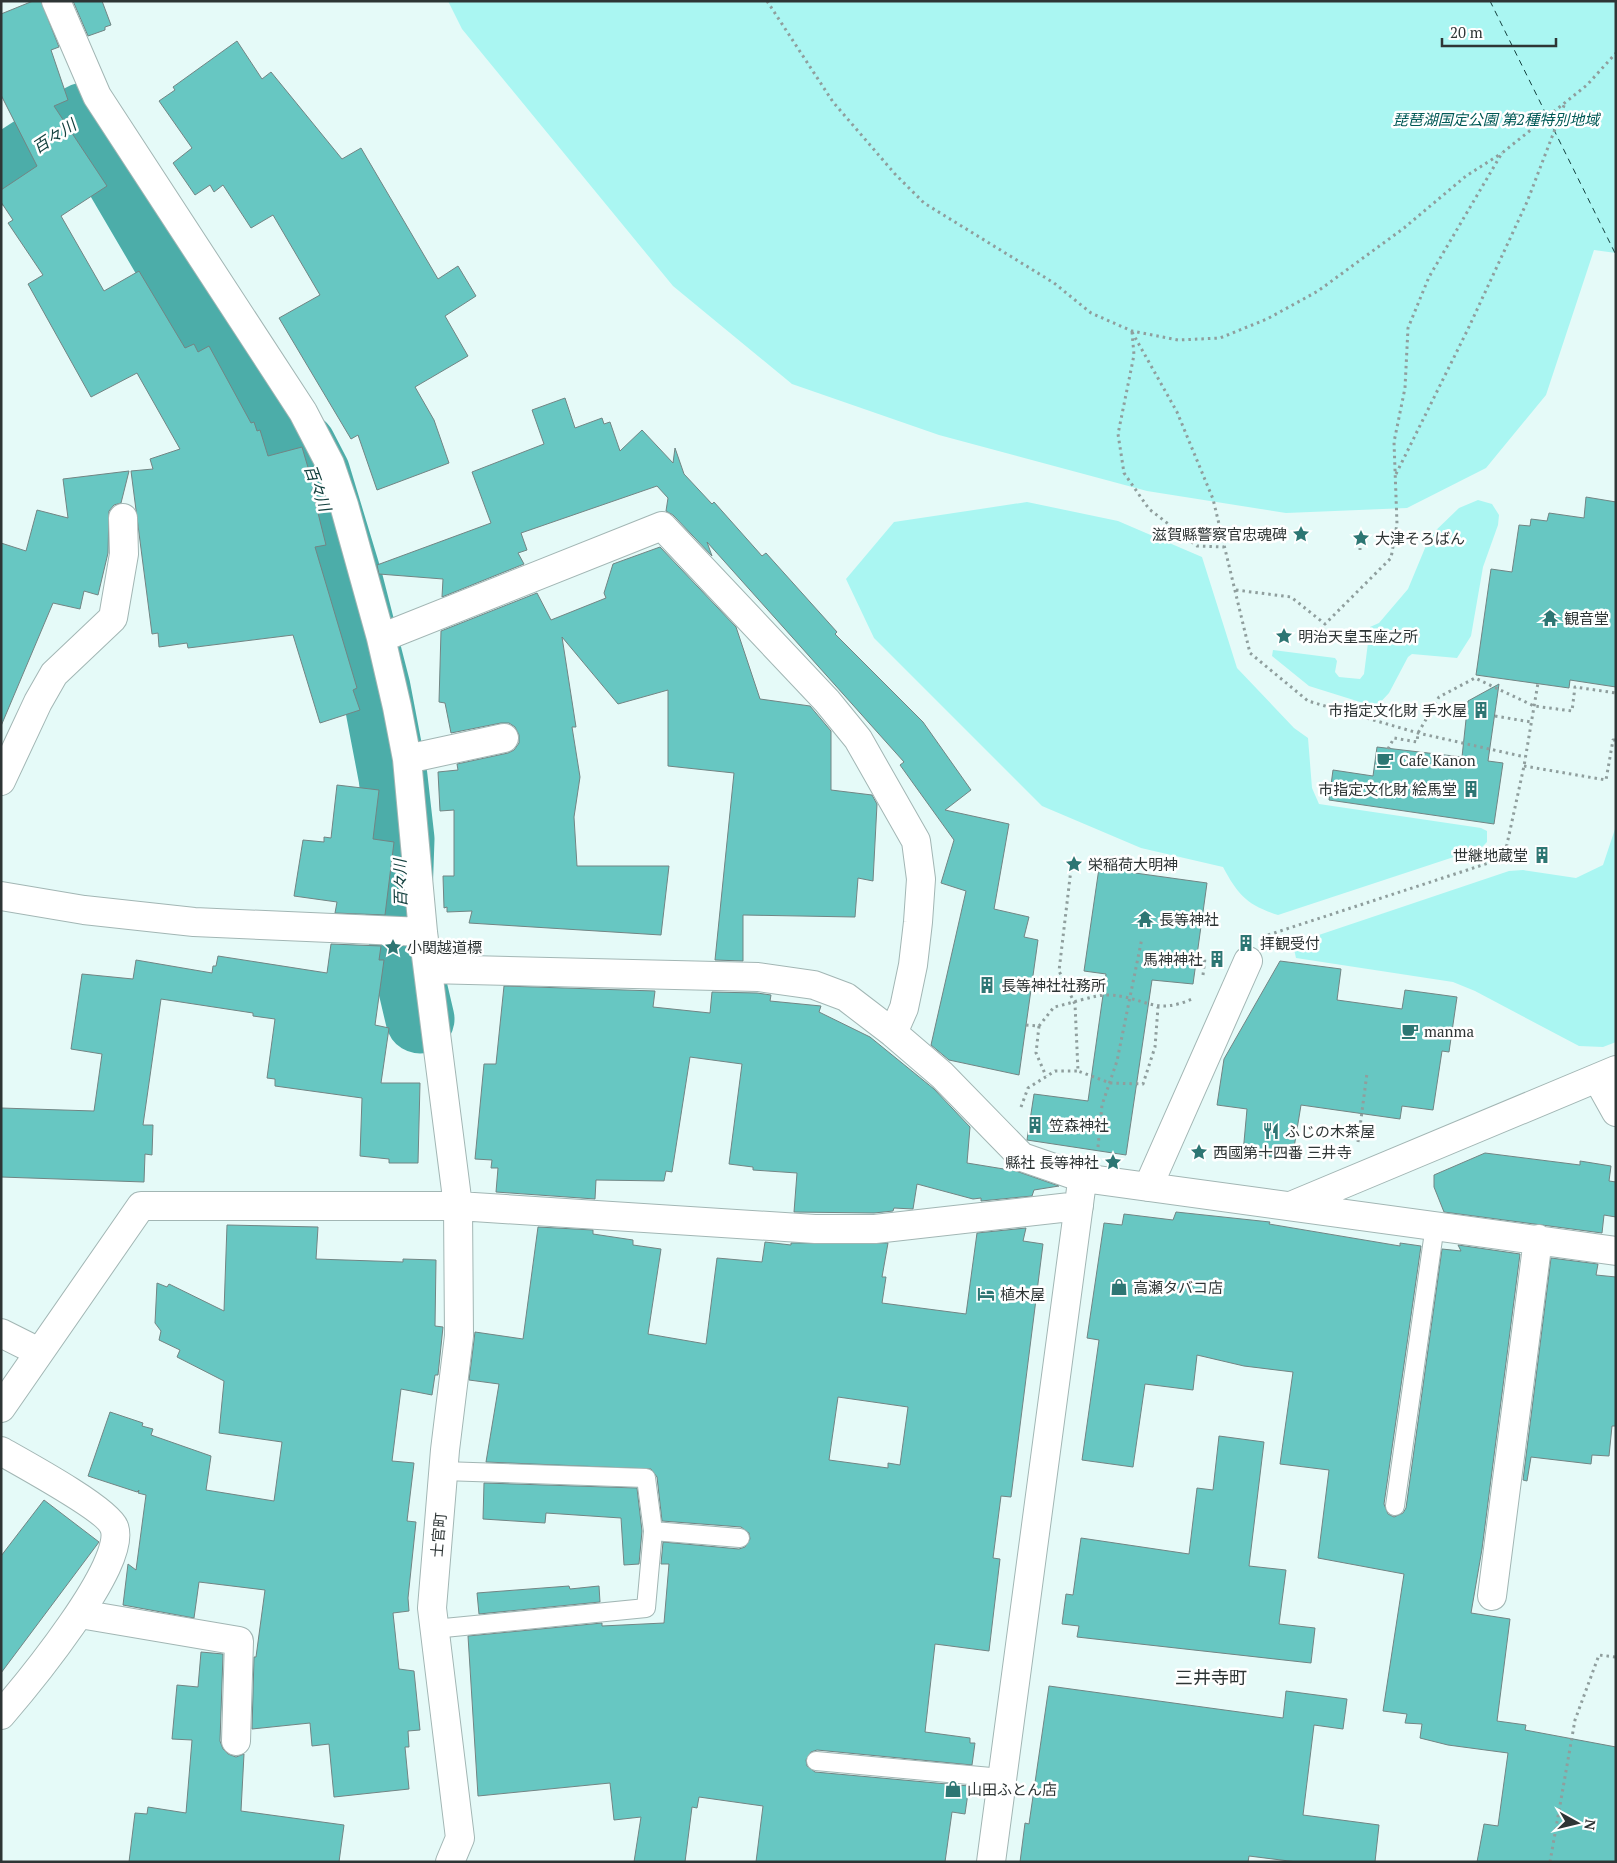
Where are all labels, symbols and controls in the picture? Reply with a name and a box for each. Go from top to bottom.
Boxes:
scale bar [1442,15,1556,47]
text: 20 m [1450,22,1483,42]
park label: 琵琶湖国定公園 第2種特別地域 [1393,109,1601,129]
water label: 百々川 [28,113,82,158]
water label: 百々川 [299,462,337,516]
place label: 滋賀縣警察官忠魂碑 [1152,524,1287,544]
place icon: 滋賀縣警察官忠魂碑 [1291,524,1311,544]
place icon: 大津そろばん [1351,528,1371,548]
place label: 大津そろばん [1375,528,1465,548]
temple icon: 観音堂 [1540,608,1560,628]
place label: 観音堂 [1564,608,1609,628]
place icon: 明治天皇玉座之所 [1274,626,1294,646]
place label: 明治天皇玉座之所 [1298,626,1418,646]
place label: 市指定文化財 手水屋 [1328,700,1467,720]
building icon: 市指定文化財 手水屋 [1471,700,1491,720]
cafe icon: Cafe Kanon [1375,750,1395,770]
place label: Cafe Kanon [1399,750,1476,770]
place label: 市指定文化財 絵馬堂 [1318,779,1457,799]
building icon: 市指定文化財 絵馬堂 [1461,779,1481,799]
place label: 世継地蔵堂 [1453,845,1528,865]
building icon: 世継地蔵堂 [1532,845,1552,865]
place icon: 栄稲荷大明神 [1064,854,1084,874]
place label: 栄稲荷大明神 [1088,854,1178,874]
water label: 百々川 [389,857,411,907]
temple icon: 長等神社 [1135,909,1155,929]
place label: 長等神社 [1159,909,1219,929]
building icon: 拝観受付 [1236,933,1256,953]
place label: 拝観受付 [1260,933,1320,953]
place icon: 小関越道標 [383,937,403,957]
place label: 小関越道標 [407,937,482,957]
place label: 馬神神社 [1143,949,1203,969]
building icon: 馬神神社 [1207,949,1227,969]
building icon: 長等神社社務所 [977,975,997,995]
place label: 長等神社社務所 [1001,975,1106,995]
cafe icon: manma [1400,1021,1420,1041]
place label: manma [1424,1021,1474,1041]
building icon: 笠森神社 [1025,1115,1045,1135]
place label: 笠森神社 [1049,1115,1109,1135]
restaurant icon: ふじの木茶屋 [1261,1121,1281,1141]
place label: ふじの木茶屋 [1285,1121,1375,1141]
place icon: 西國第十四番 三井寺 [1189,1142,1209,1162]
place label: 西國第十四番 三井寺 [1213,1142,1352,1162]
place label: 縣社 長等神社 [1005,1152,1099,1172]
place icon: 縣社 長等神社 [1103,1152,1123,1172]
shop icon: 高瀬タバコ店 [1109,1277,1129,1297]
place label: 高瀬タバコ店 [1133,1277,1223,1297]
hotel icon: 植木屋 [976,1284,996,1304]
place label: 植木屋 [1000,1284,1045,1304]
street label: 士官町 [426,1512,450,1558]
district label: 三井寺町 [1175,1665,1247,1689]
shop icon: 山田ふとん店 [943,1779,963,1799]
place label: 山田ふとん店 [967,1779,1057,1799]
north arrow [1552,1798,1602,1848]
text: N [1580,1818,1601,1832]

